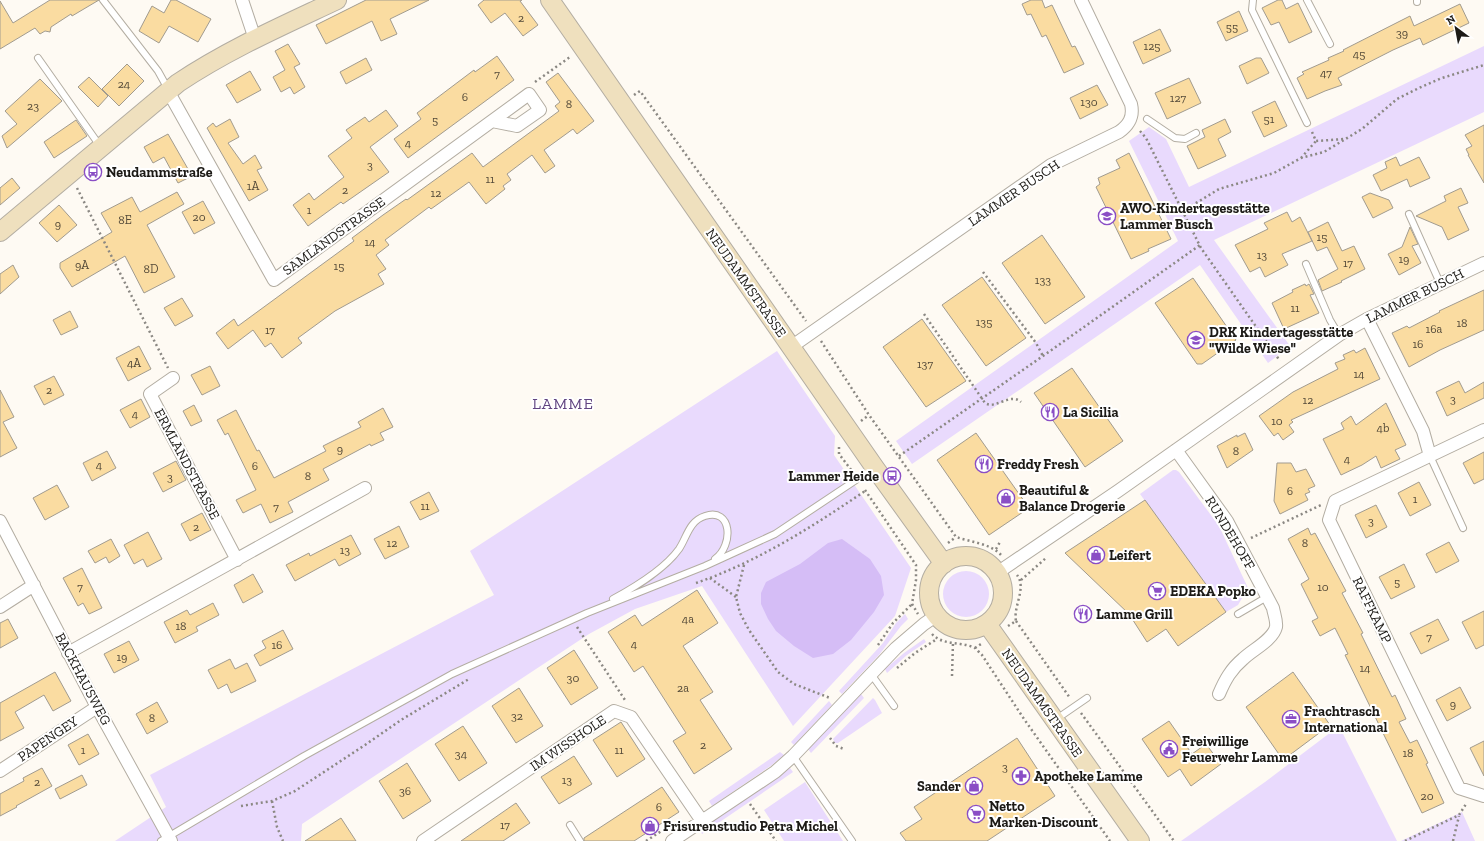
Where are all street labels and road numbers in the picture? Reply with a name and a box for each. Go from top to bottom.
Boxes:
street label: LAMMER BUSCH [965,156,1063,230]
street label: SAMLANDSTRASSE [279,193,389,279]
street label: NEUDAMMSTRASSE [702,225,790,341]
street label: LAMMER BUSCH [1363,265,1467,327]
street label: ERMLANDSTRASSE [151,406,223,522]
street label: RUNDEHOFF [1201,493,1259,573]
street label: RAFFKAMP [1349,574,1395,646]
street label: BACKHAUSWEG [51,630,115,728]
street label: NEUDAMMSTRASSE [998,645,1086,761]
street label: IM WISSHOLE [527,711,609,775]
street label: PAPENGEY [15,712,82,765]

